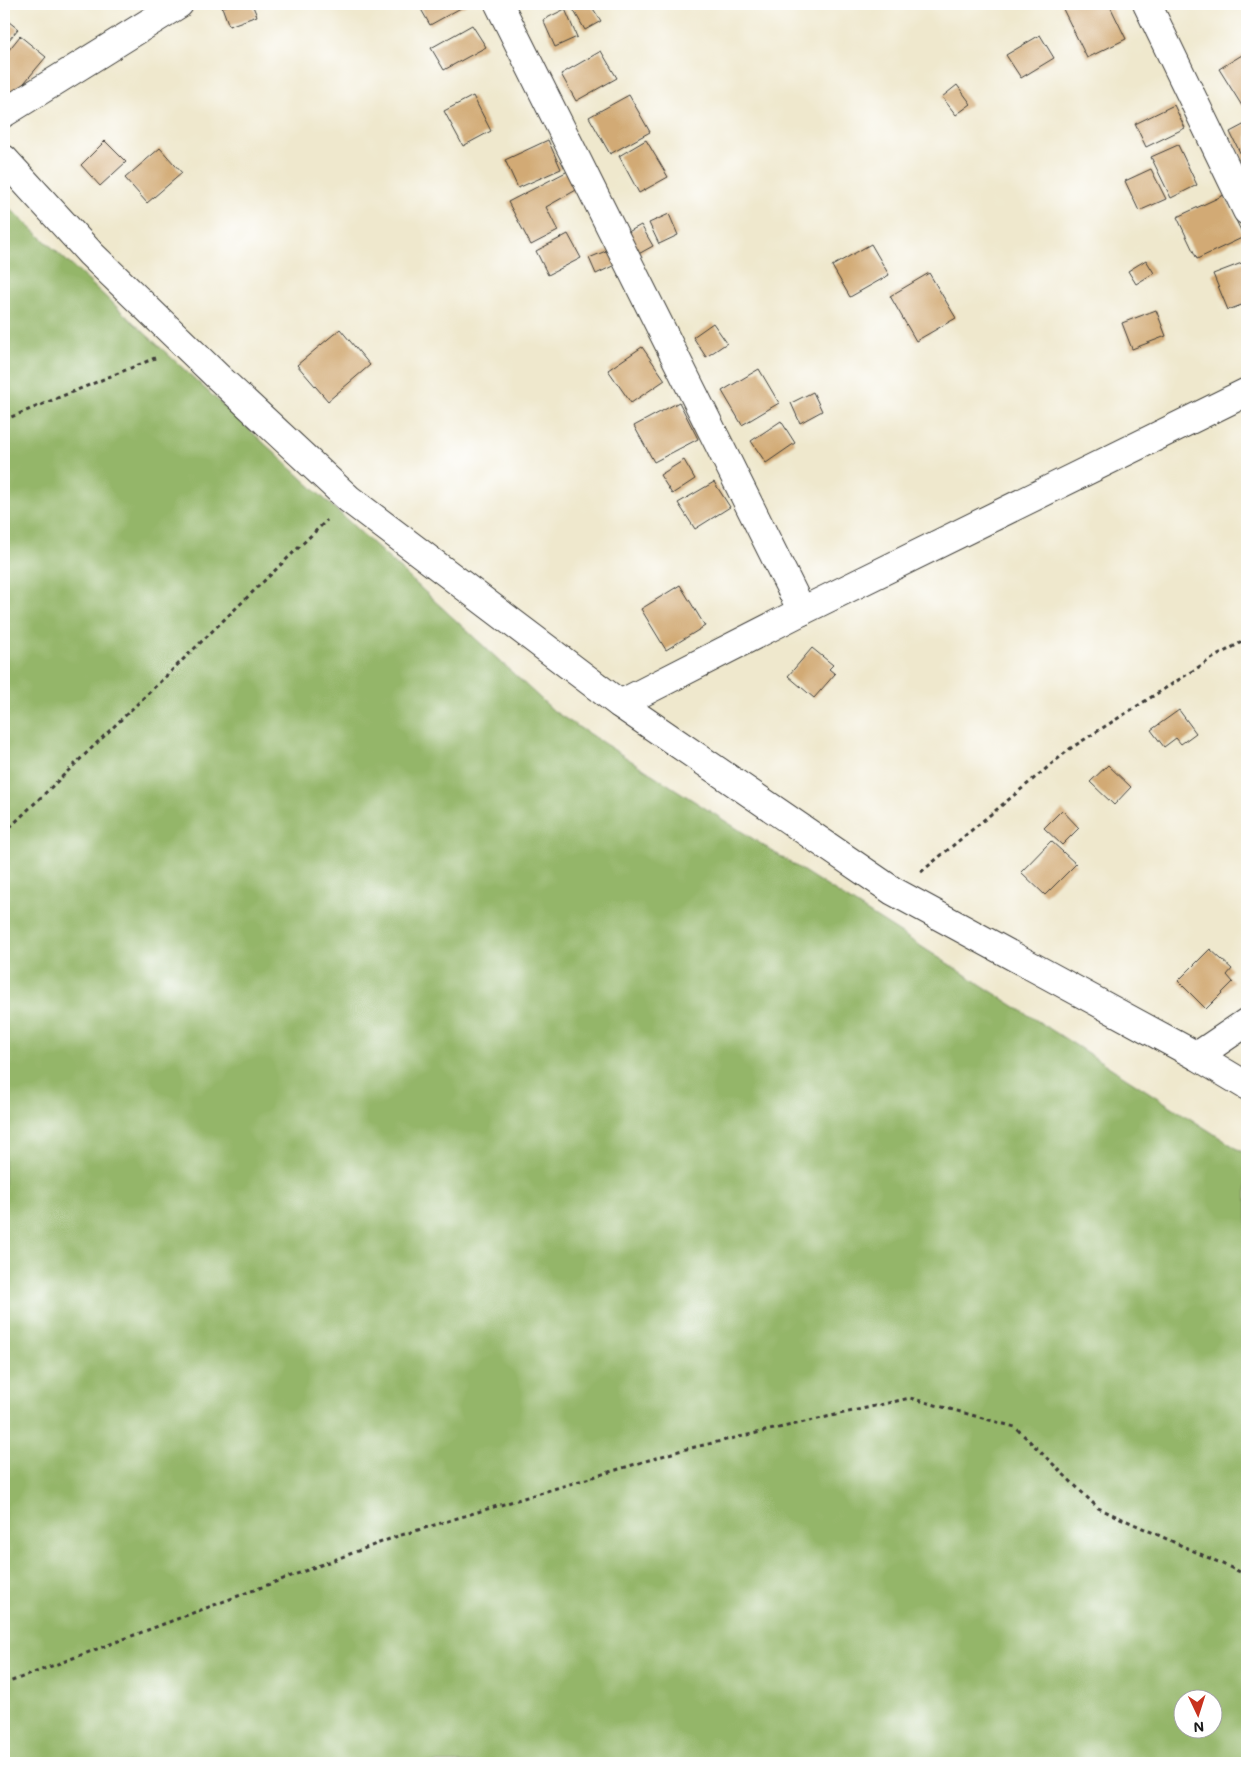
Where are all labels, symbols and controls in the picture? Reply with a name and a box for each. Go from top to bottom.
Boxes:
north arrow [1174,1690,1224,1740]
text: N [1193,1718,1205,1737]

